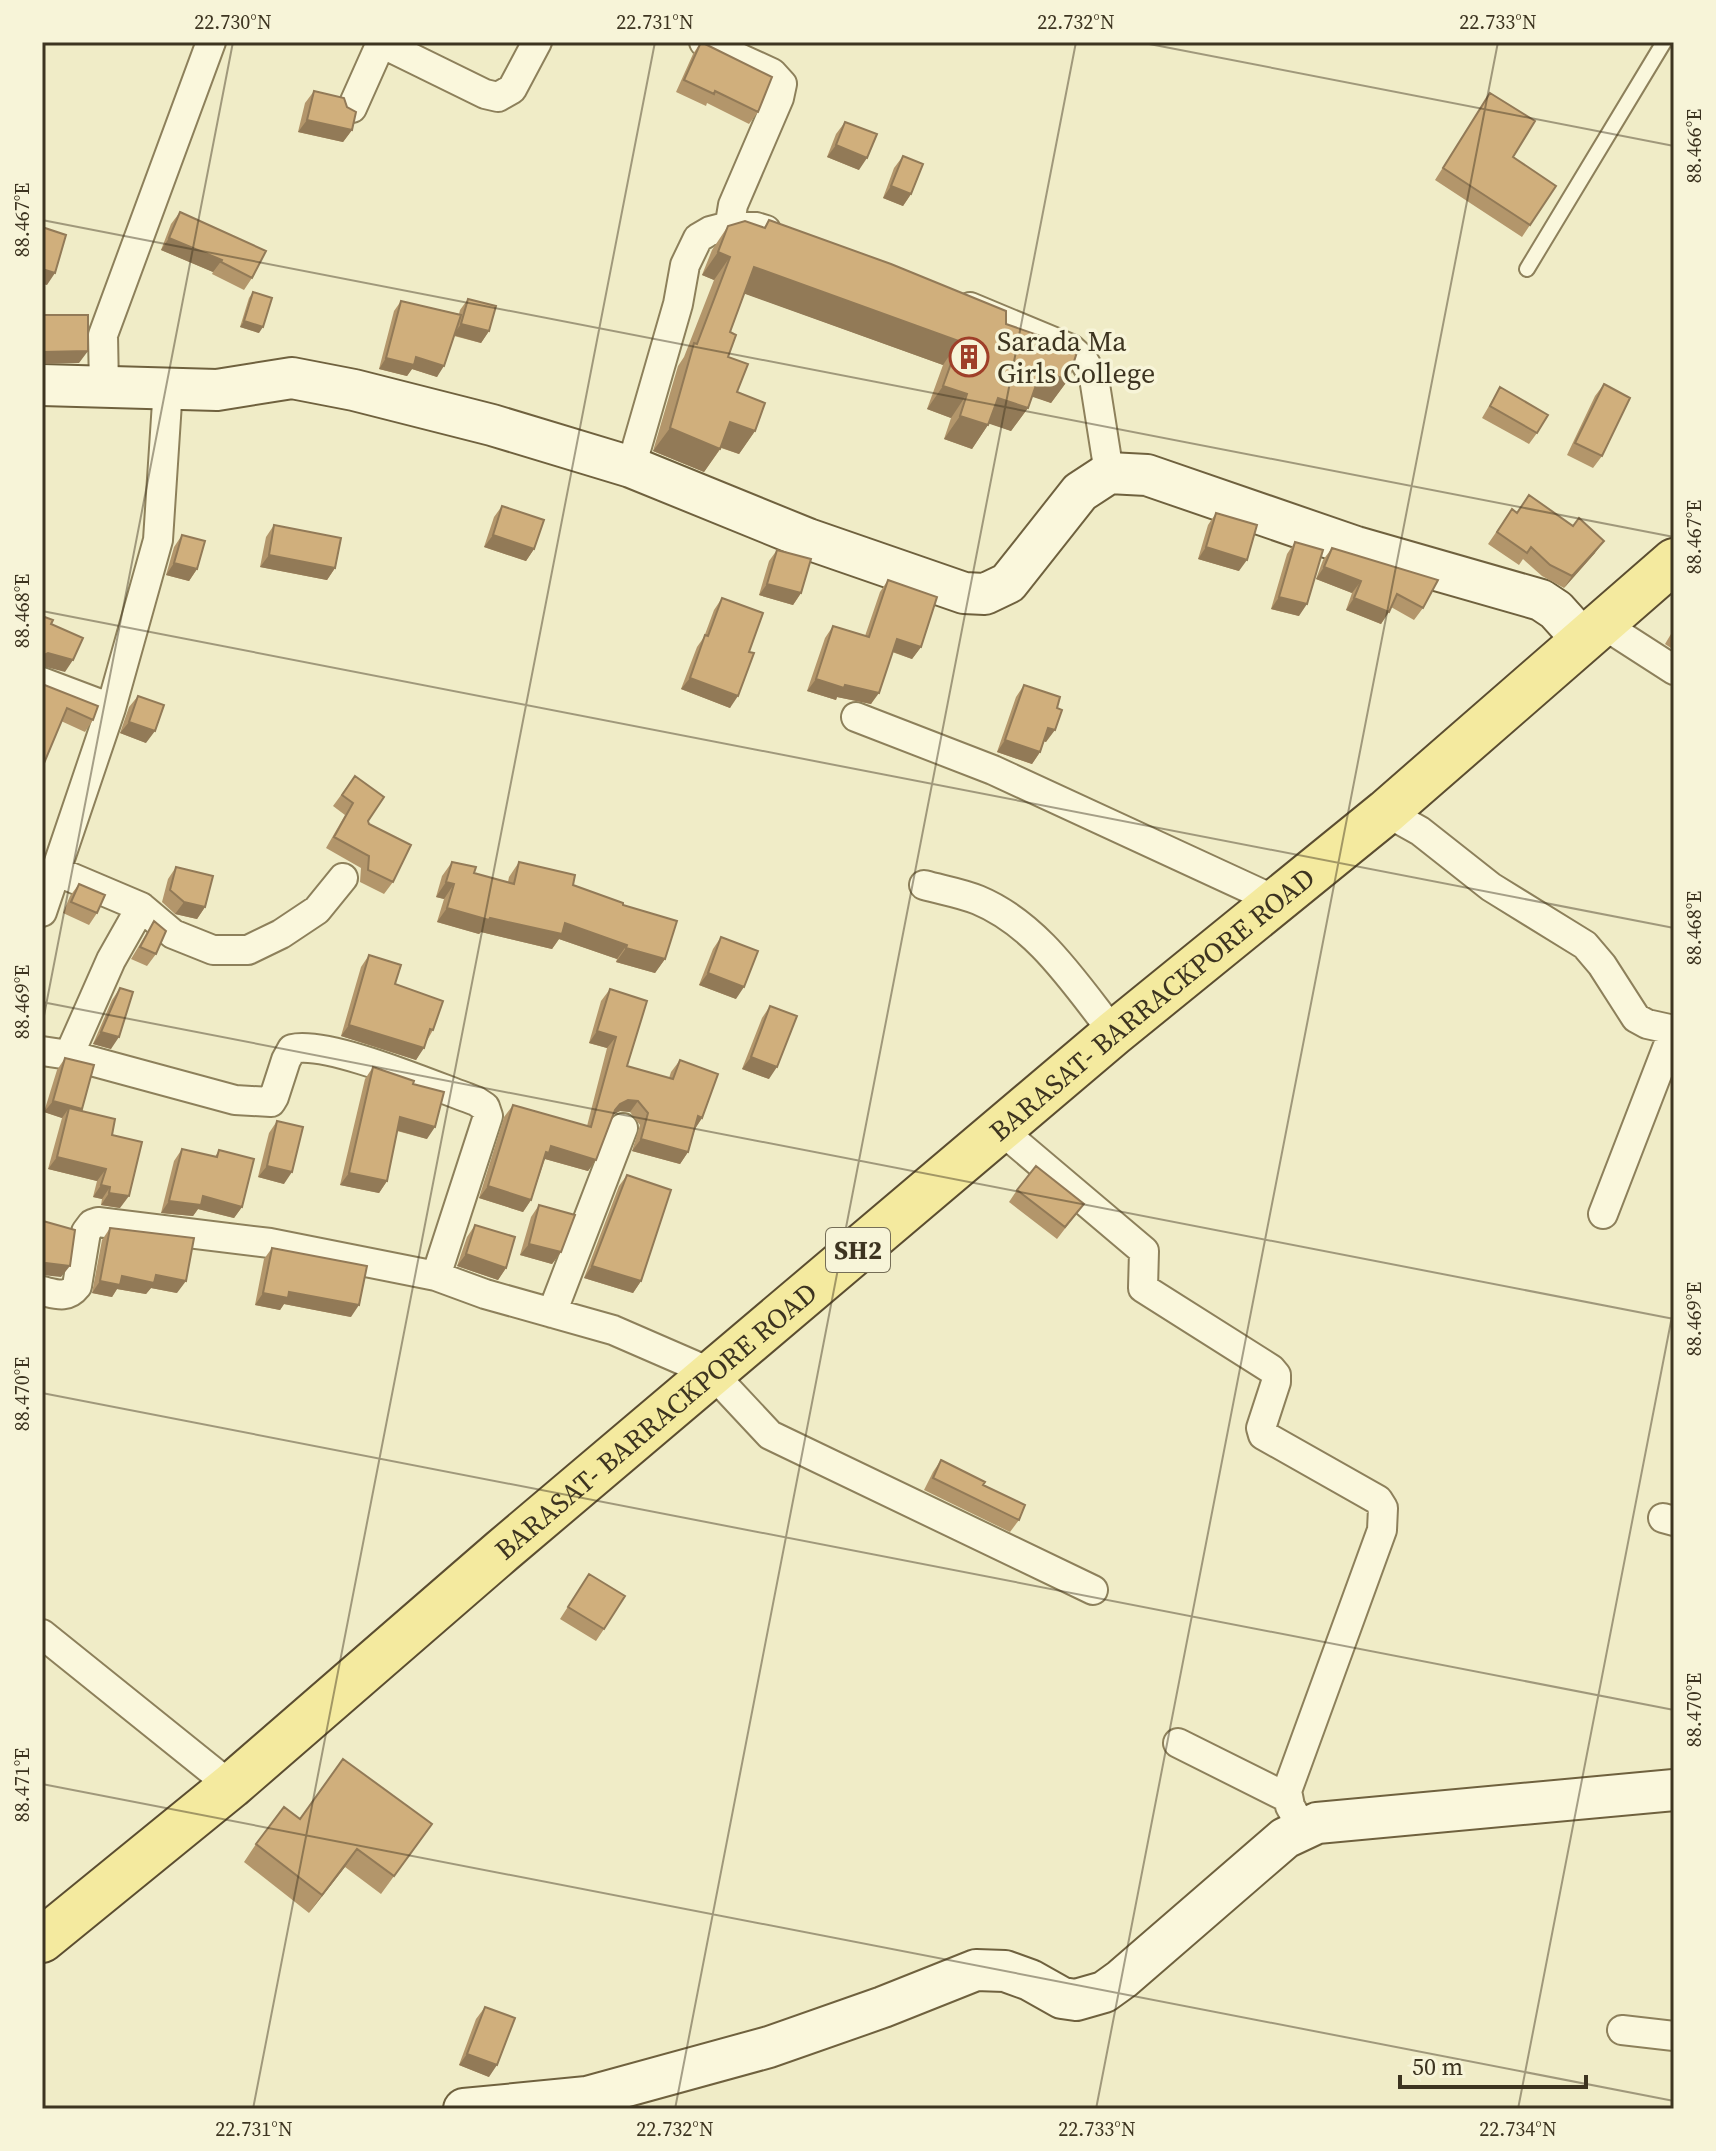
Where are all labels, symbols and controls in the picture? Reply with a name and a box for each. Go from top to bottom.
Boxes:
text: 22.730°N [194,8,272,36]
text: 22.731°N [616,8,694,36]
text: 22.732°N [1037,8,1115,36]
text: 22.733°N [1459,8,1537,36]
text: 88.466°E [1680,109,1708,183]
text: 88.467°E [8,183,36,257]
place label: Sarada Ma Girls College [997,322,1155,392]
building icon: Sarada Ma Girls College [948,336,990,378]
text: 88.467°E [1680,500,1708,574]
text: 88.468°E [8,574,36,648]
street label: BARASAT- BARRACKPORE ROAD [981,858,1323,1150]
text: 88.468°E [1680,891,1708,965]
text: 88.469°E [8,965,36,1039]
road number: SH2 [826,1228,890,1272]
street label: BARASAT- BARRACKPORE ROAD [486,1273,825,1568]
text: 88.469°E [1680,1282,1708,1356]
text: 88.470°E [8,1357,36,1431]
text: 88.470°E [1680,1673,1708,1747]
text: 88.471°E [8,1748,36,1822]
scale bar [1400,2039,1586,2089]
text: 50 m [1412,2050,1463,2083]
text: 22.731°N [215,2115,293,2143]
text: 22.732°N [636,2115,714,2143]
text: 22.733°N [1058,2115,1136,2143]
text: 22.734°N [1479,2115,1557,2143]

